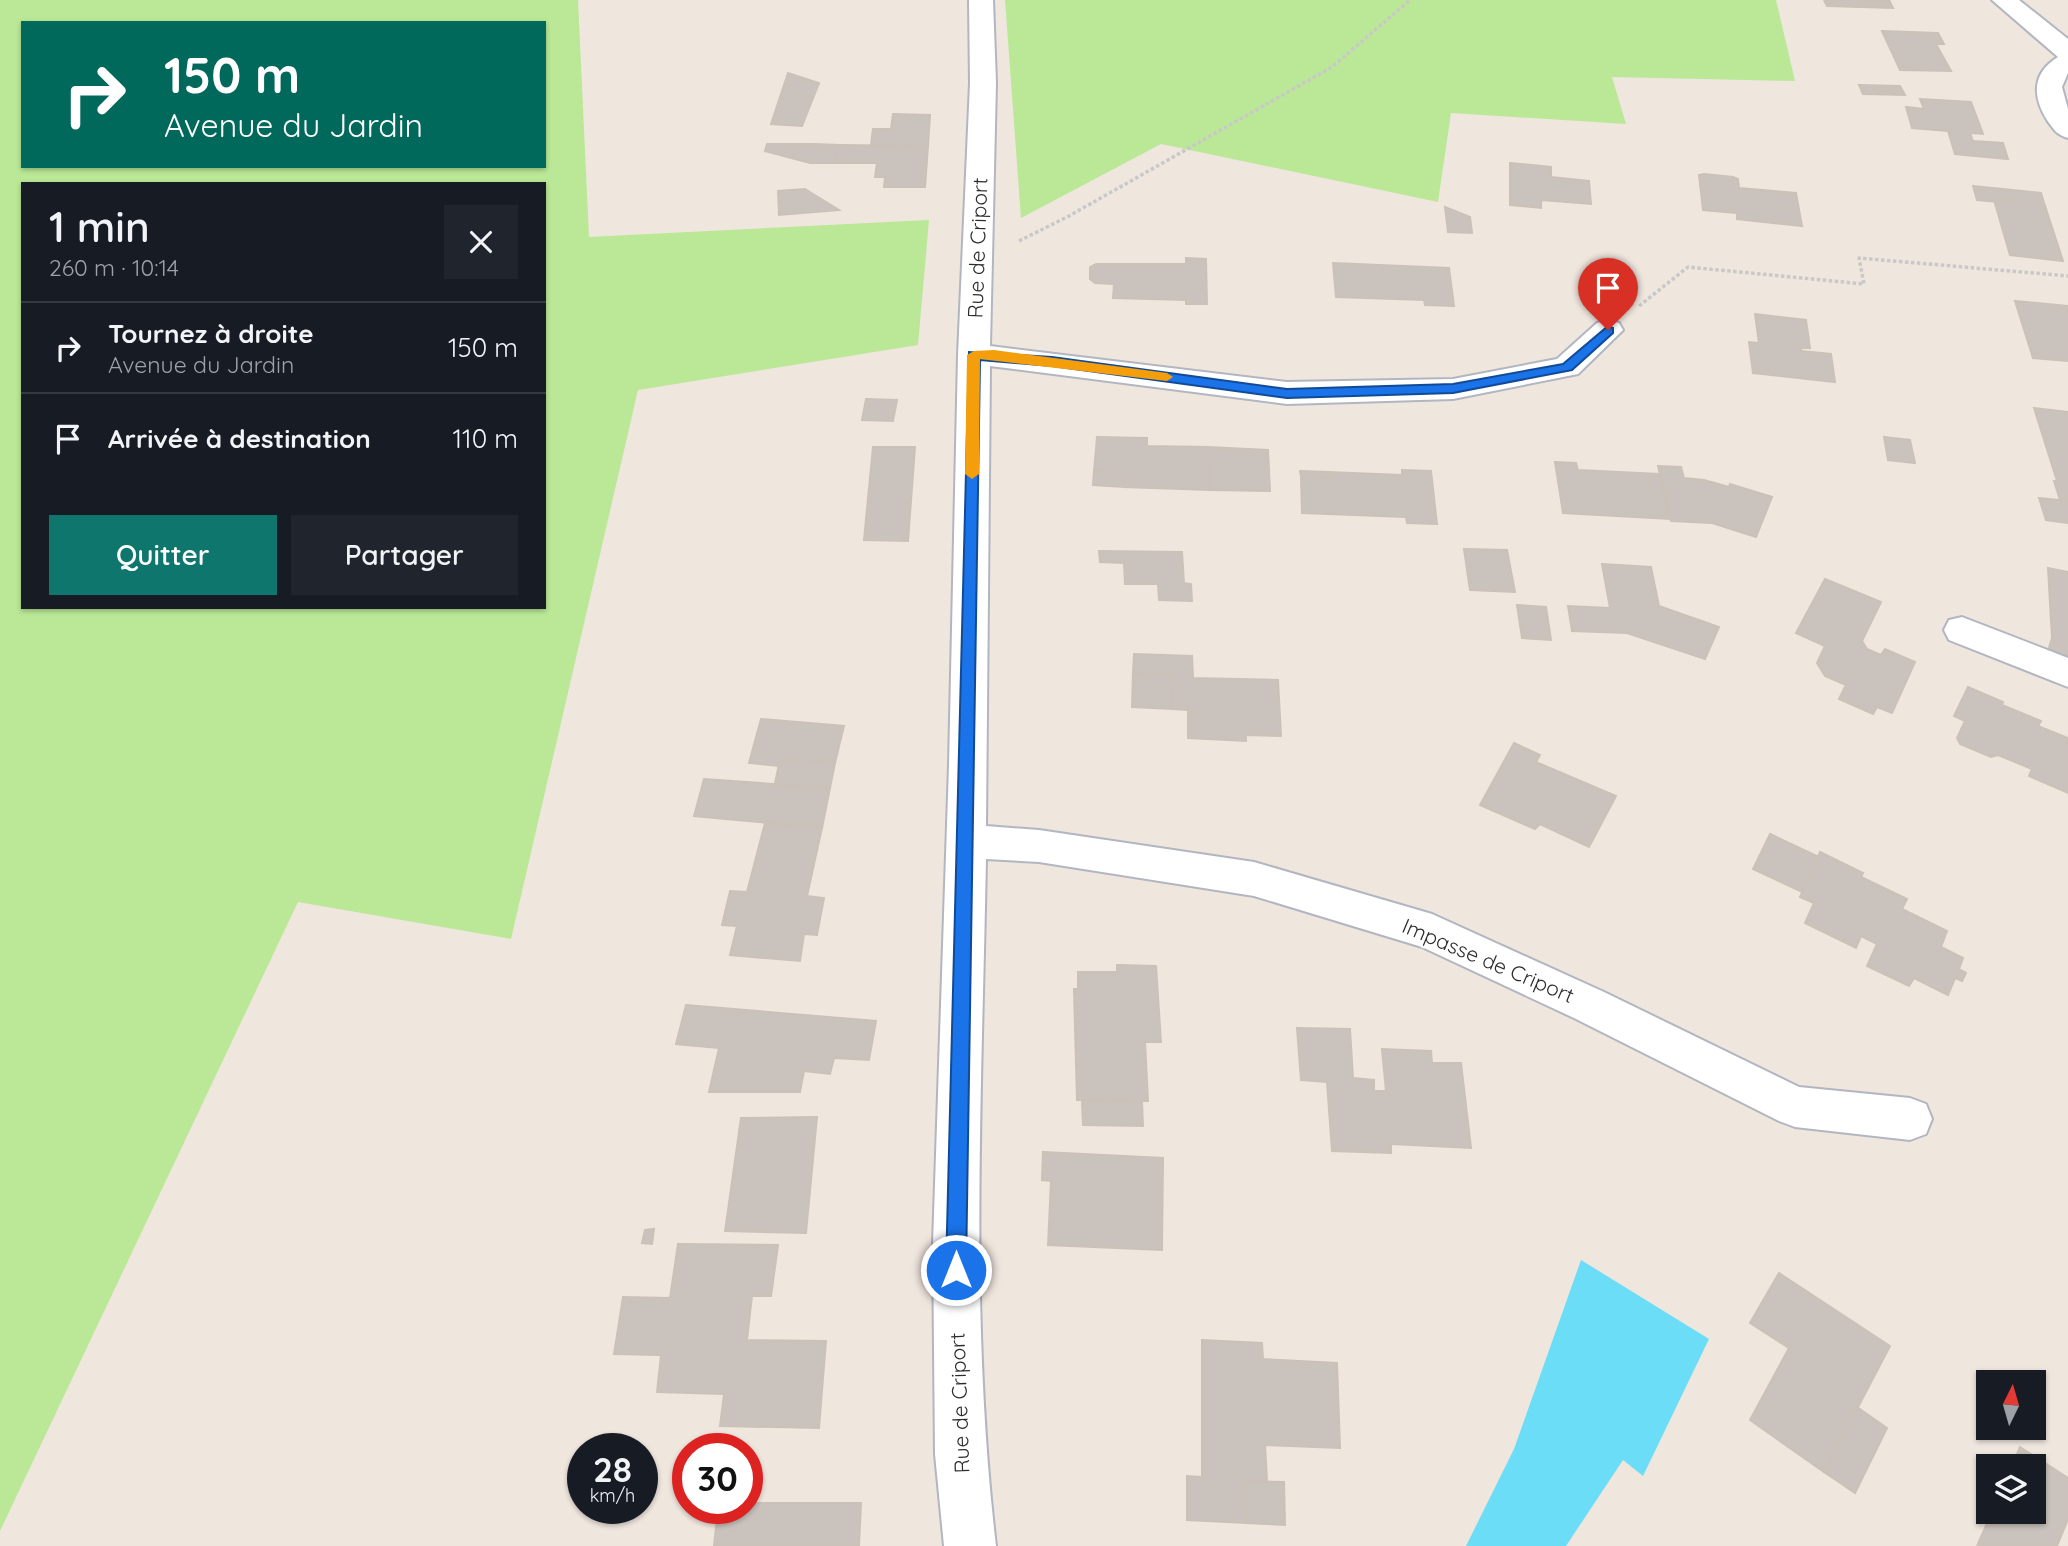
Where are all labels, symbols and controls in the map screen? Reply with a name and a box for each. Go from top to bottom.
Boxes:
text: 150 m [164,44,300,105]
icon: right [49,49,140,140]
text: Avenue du Jardin [164,105,423,145]
street label: Rue de Criport [962,177,992,319]
text: 1 min [49,200,150,253]
button: close [444,205,518,279]
text: 260 m · 10:14 [49,253,179,282]
pin [1578,258,1638,330]
icon: arrive [1589,269,1627,307]
text: Tournez à droite [108,317,313,350]
icon: right [49,329,87,367]
text: 150 m [448,331,518,364]
text: Avenue du Jardin [108,350,294,379]
icon: arrive [49,420,87,458]
text: Arrivée à destination [108,422,371,455]
text: 110 m [452,422,518,455]
button: Quitter [49,515,277,595]
button: Partager [291,515,518,595]
street label: Impasse de Criport [1398,912,1578,1008]
position arrow [919,1233,993,1307]
street label: Rue de Criport [944,1332,974,1474]
north arrow [1976,1370,2046,1440]
map controls [1976,1370,2046,1524]
speed limit sign: 30 [672,1433,763,1524]
text: 28 [593,1447,632,1491]
button: layers [1976,1454,2046,1524]
text: km/h [590,1484,635,1507]

